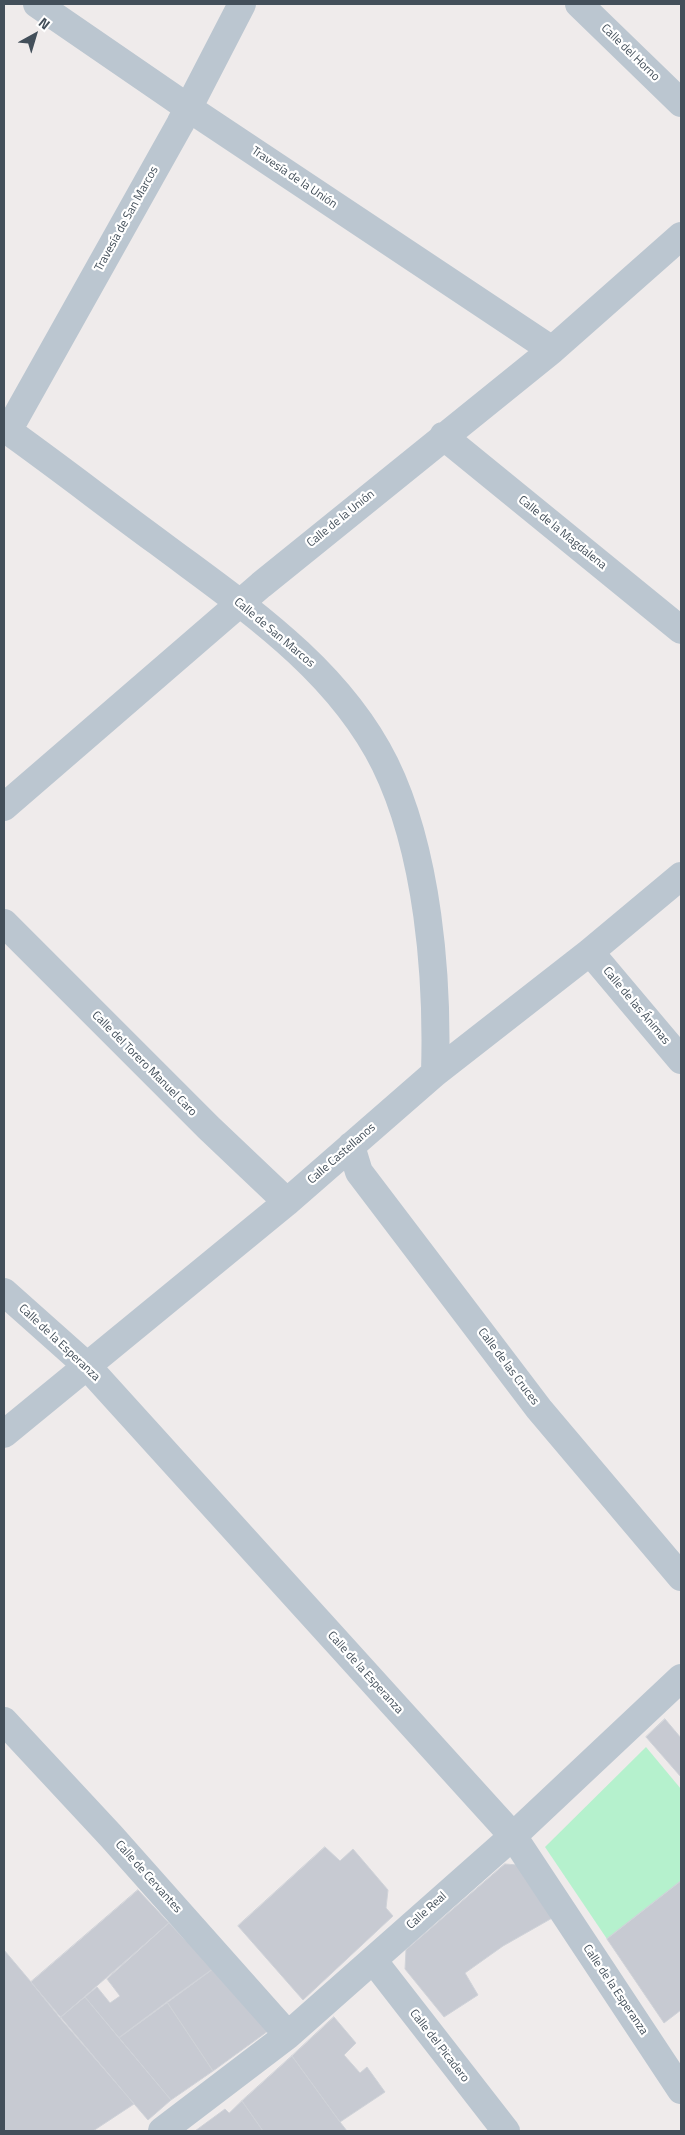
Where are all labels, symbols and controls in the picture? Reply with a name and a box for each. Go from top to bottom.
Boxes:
north arrow [10,10,60,60]
text: N [34,12,55,34]
street label: Calle del Horno [598,21,662,85]
street label: Travesía de la Unión [249,144,339,212]
street label: Travesía de San Marcos [92,164,162,274]
street label: Calle de la Unión [304,487,378,551]
street label: Calle de la Magdalena [515,493,609,573]
street label: Calle de San Marcos [231,595,317,671]
street label: Calle de las Ánimas [599,964,673,1048]
street label: Calle del Torero Manuel Caro [89,1009,199,1119]
street label: Calle Castellanos [305,1121,379,1187]
street label: Calle de la Esperanza [15,1302,103,1384]
street label: Calle de las Cruces [474,1326,542,1408]
street label: Calle de la Esperanza [324,1629,406,1717]
street label: Calle de Cervantes [112,1838,184,1916]
street label: Calle Real [404,1889,450,1933]
street label: Calle de la Esperanza [579,1942,651,2038]
street label: Calle del Picadero [406,2007,472,2085]

